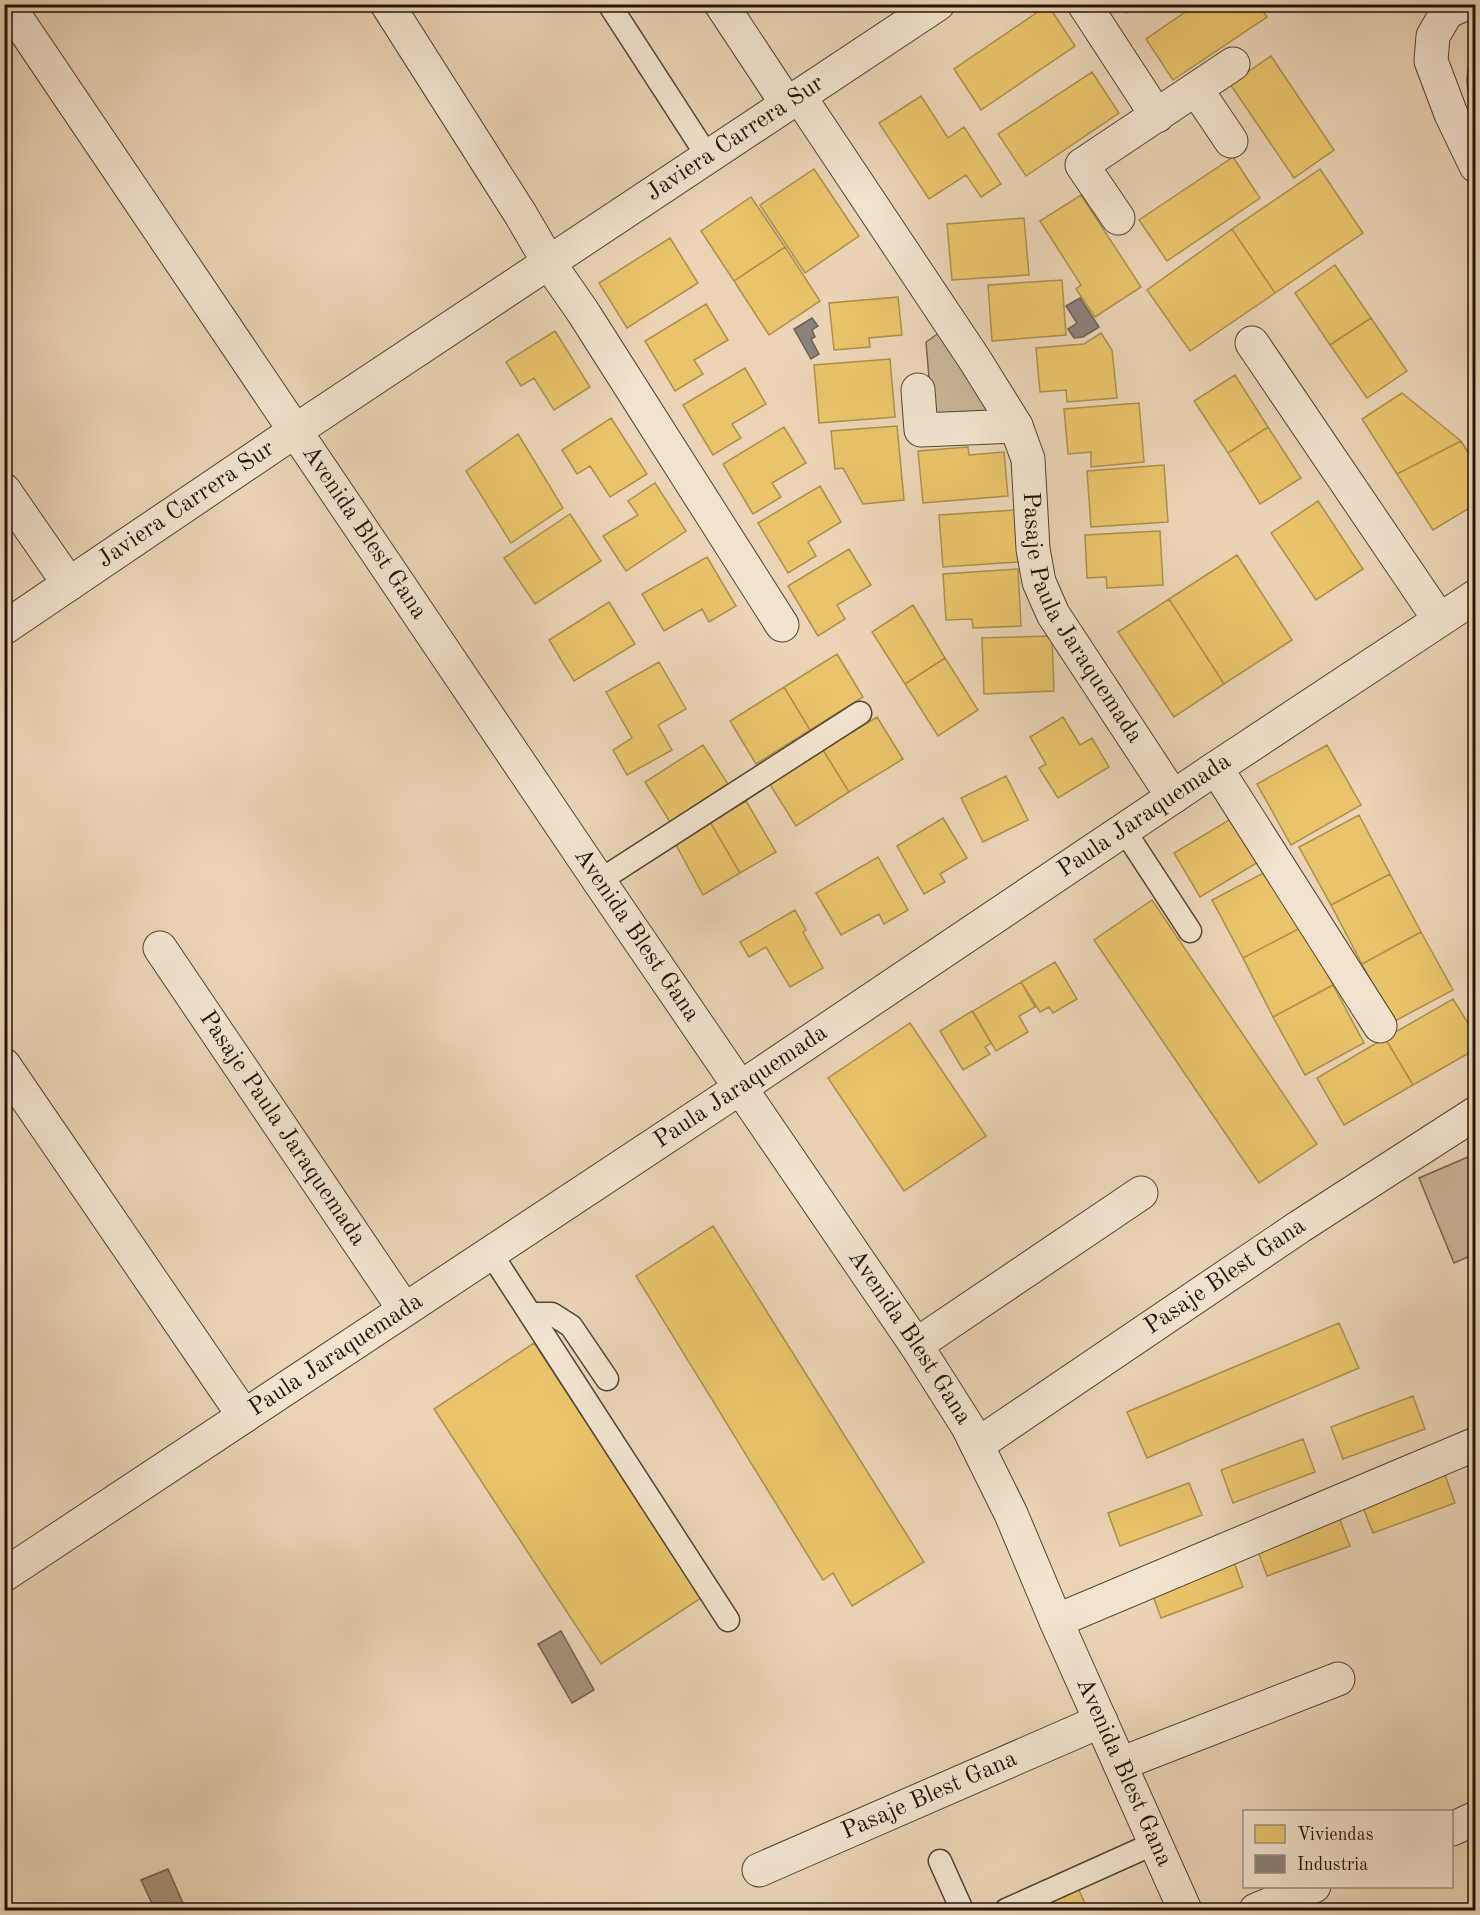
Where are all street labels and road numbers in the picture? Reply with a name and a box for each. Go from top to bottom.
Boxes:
street label: Javiera Carrera Sur [642,71,829,206]
street label: Javiera Carrera Sur [94,436,279,573]
street label: Avenida Blest Gana [297,442,431,624]
street label: Pasaje Paula Jaraquemada [1018,491,1147,748]
street label: Paula Jaraquemada [1054,749,1236,883]
street label: Avenida Blest Gana [569,845,704,1026]
street label: Pasaje Paula Jaraquemada [194,1007,370,1250]
street label: Paula Jaraquemada [650,1021,832,1153]
street label: Pasaje Blest Gana [1141,1214,1310,1340]
street label: Avenida Blest Gana [843,1246,975,1429]
street label: Paula Jaraquemada [245,1289,427,1421]
street label: Avenida Blest Gana [1071,1674,1176,1870]
street label: Pasaje Blest Gana [838,1747,1021,1844]

